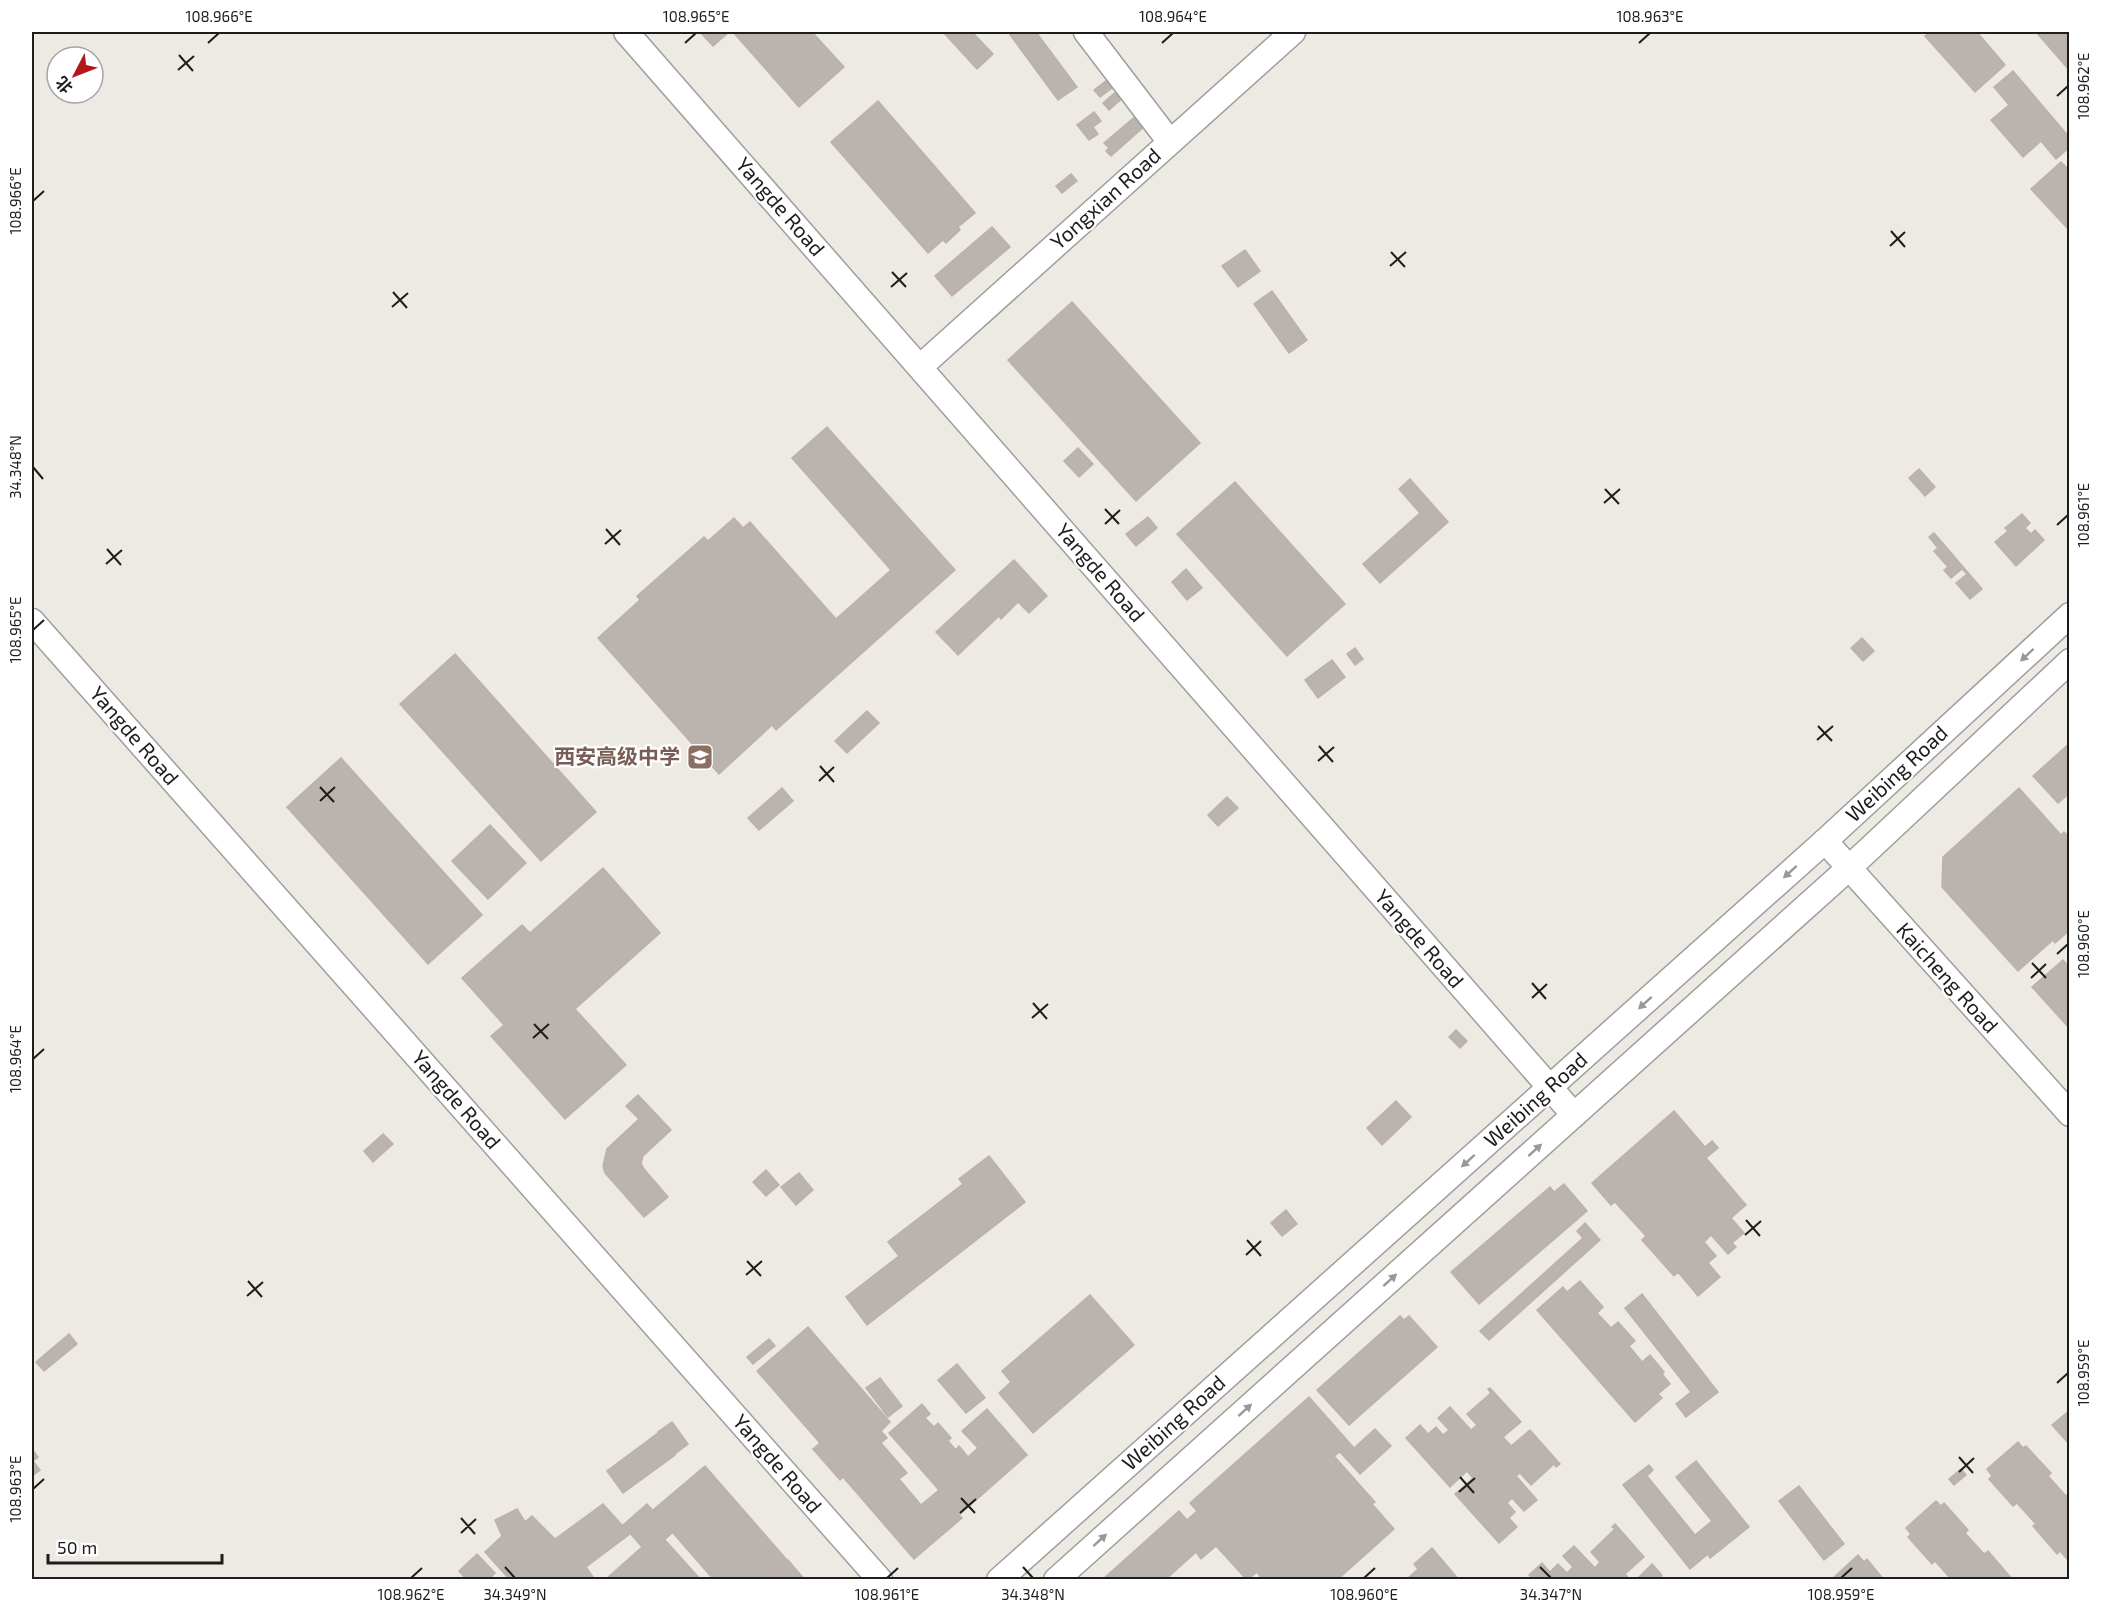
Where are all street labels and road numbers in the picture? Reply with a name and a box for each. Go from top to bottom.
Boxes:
street label: Yongxian Road [1045,142,1165,254]
street label: Yangde Road [732,152,831,260]
street label: Yangde Road [1052,518,1151,626]
street label: Yangde Road [86,681,185,789]
street label: Weibing Road [1840,719,1952,826]
street label: Yangde Road [1371,884,1470,992]
street label: Kaicheng Road [1892,917,2004,1037]
street label: Yangde Road [408,1045,507,1153]
street label: Weibing Road [1478,1046,1592,1152]
street label: Weibing Road [1116,1369,1230,1475]
street label: Yangde Road [729,1409,828,1517]

